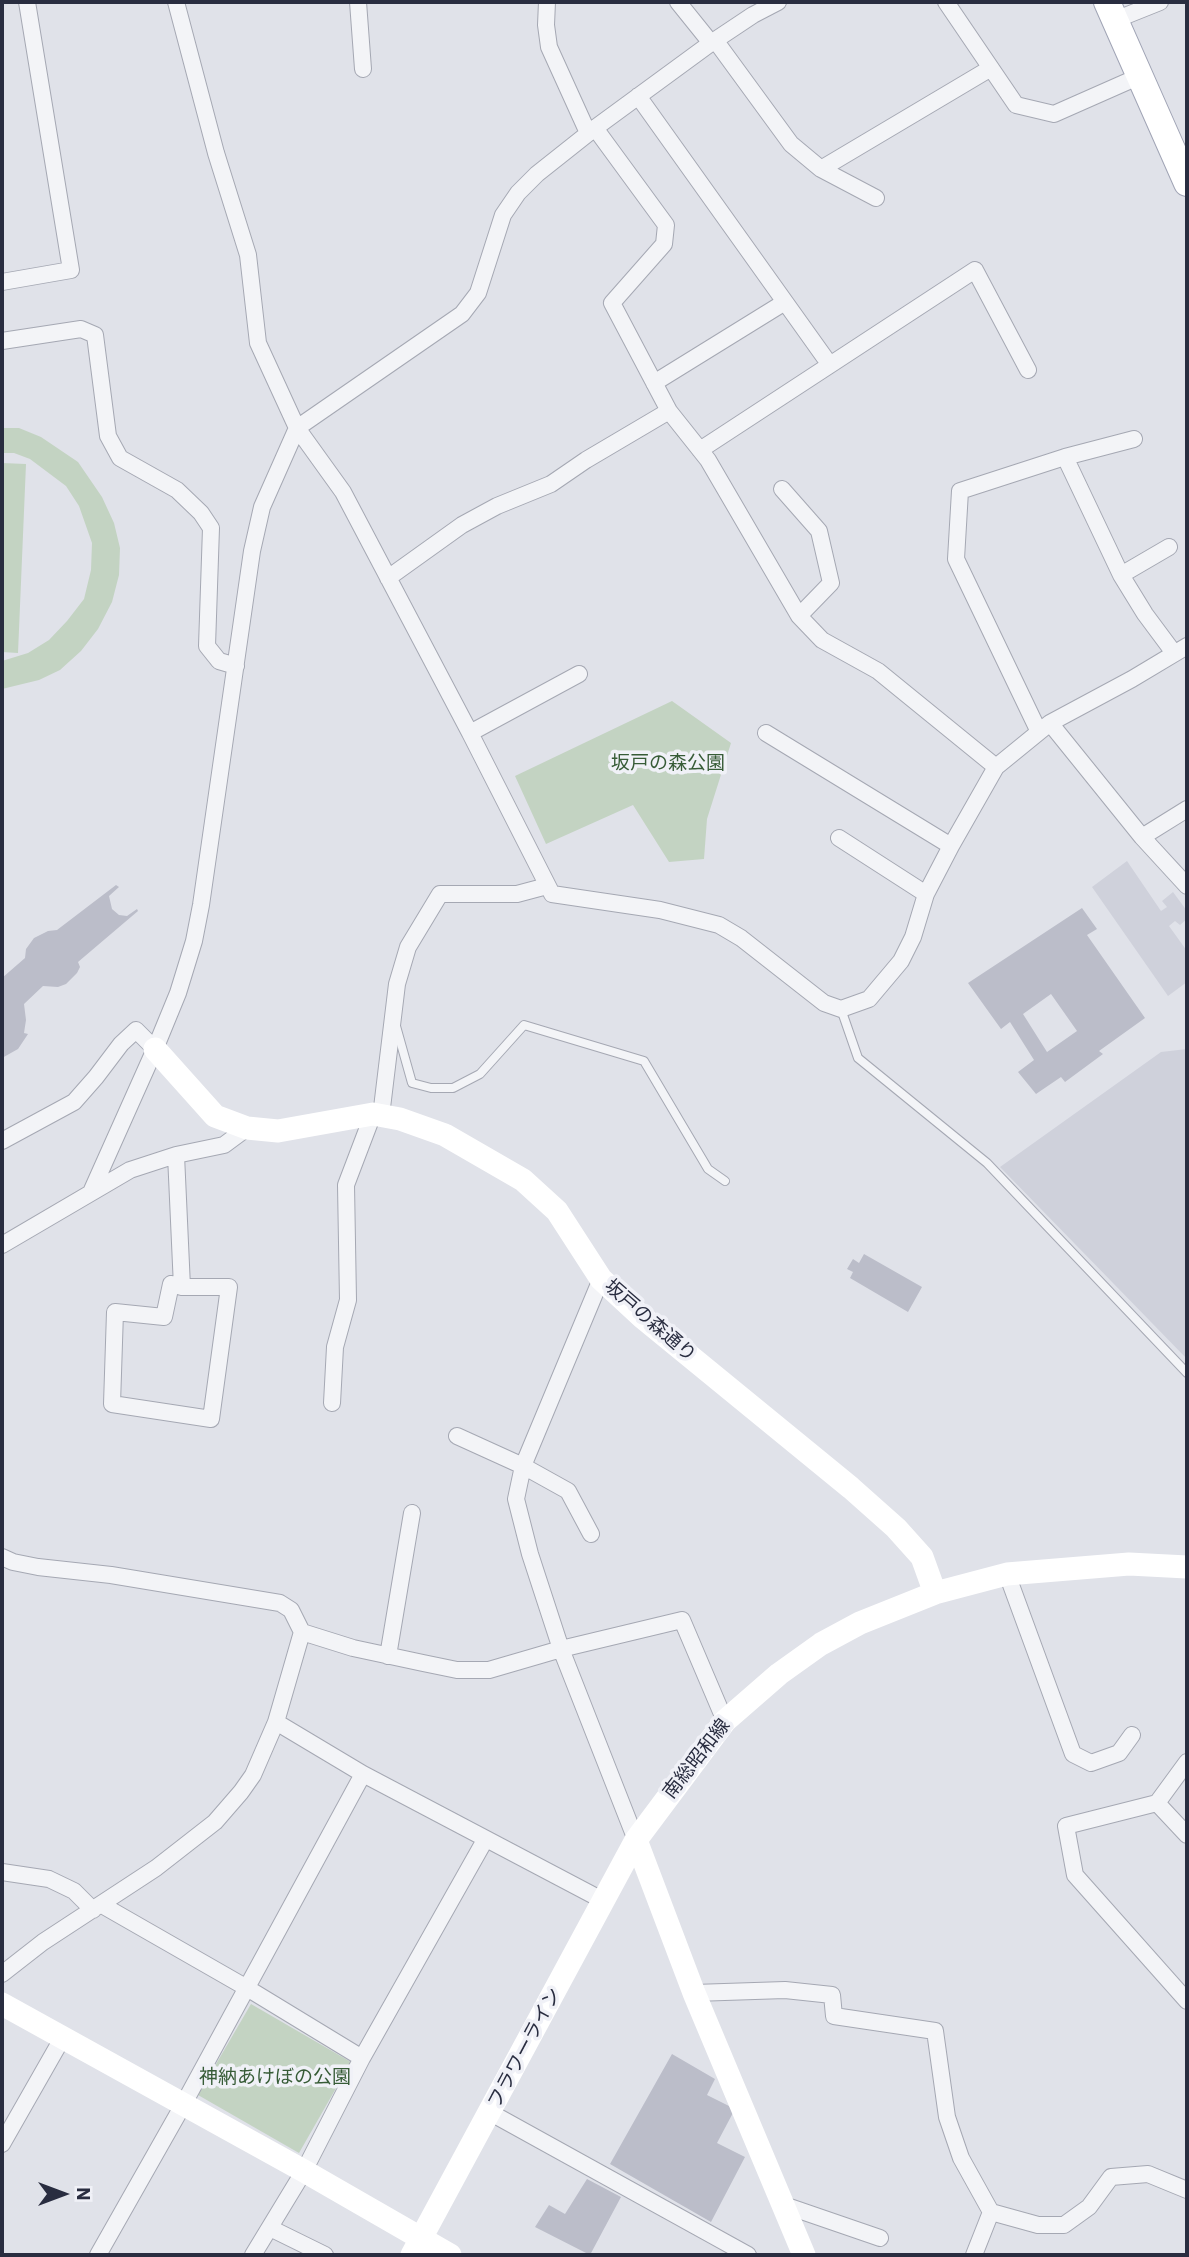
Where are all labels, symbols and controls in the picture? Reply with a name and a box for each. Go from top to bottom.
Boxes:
park label: 坂戸の森公園 [611,753,725,775]
street label: 坂戸の森通り [600,1275,700,1367]
street label: 南総昭和線 [659,1715,735,1803]
street label: フラワーライン [484,1984,566,2112]
park label: 神納あけぼの公園 [199,2067,351,2089]
north arrow [28,2159,98,2229]
text: N [72,2187,96,2201]

